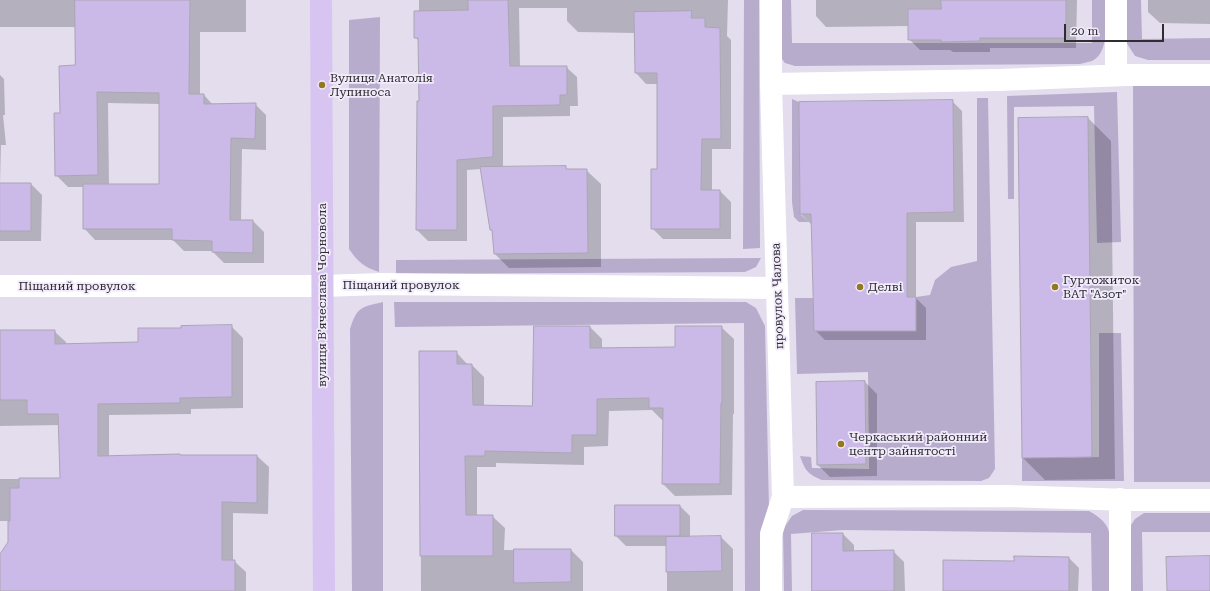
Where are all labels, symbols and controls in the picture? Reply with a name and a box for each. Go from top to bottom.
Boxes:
scale bar [1066,16,1166,42]
text: 20 m [1071,24,1098,38]
place label: Вулиця Анатолія Лупиноса [330,71,433,99]
marker: Вулиця Анатолія Лупиноса [317,80,327,90]
street label: вулиця Вʼячеслава Чорновола [315,203,329,387]
street label: провулок Чалова [769,243,787,349]
place label: Гуртожиток ВАТ "Азот" [1063,273,1139,301]
street label: Піщаний провулок [342,278,460,292]
street label: Піщаний провулок [18,279,136,293]
place label: Делві [868,280,902,294]
marker: Делві [855,282,865,292]
marker: Гуртожиток ВАТ "Азот" [1050,282,1060,292]
place label: Черкаський районний центр зайнятості [849,430,987,458]
marker: Черкаський районний центр зайнятості [836,439,846,449]

